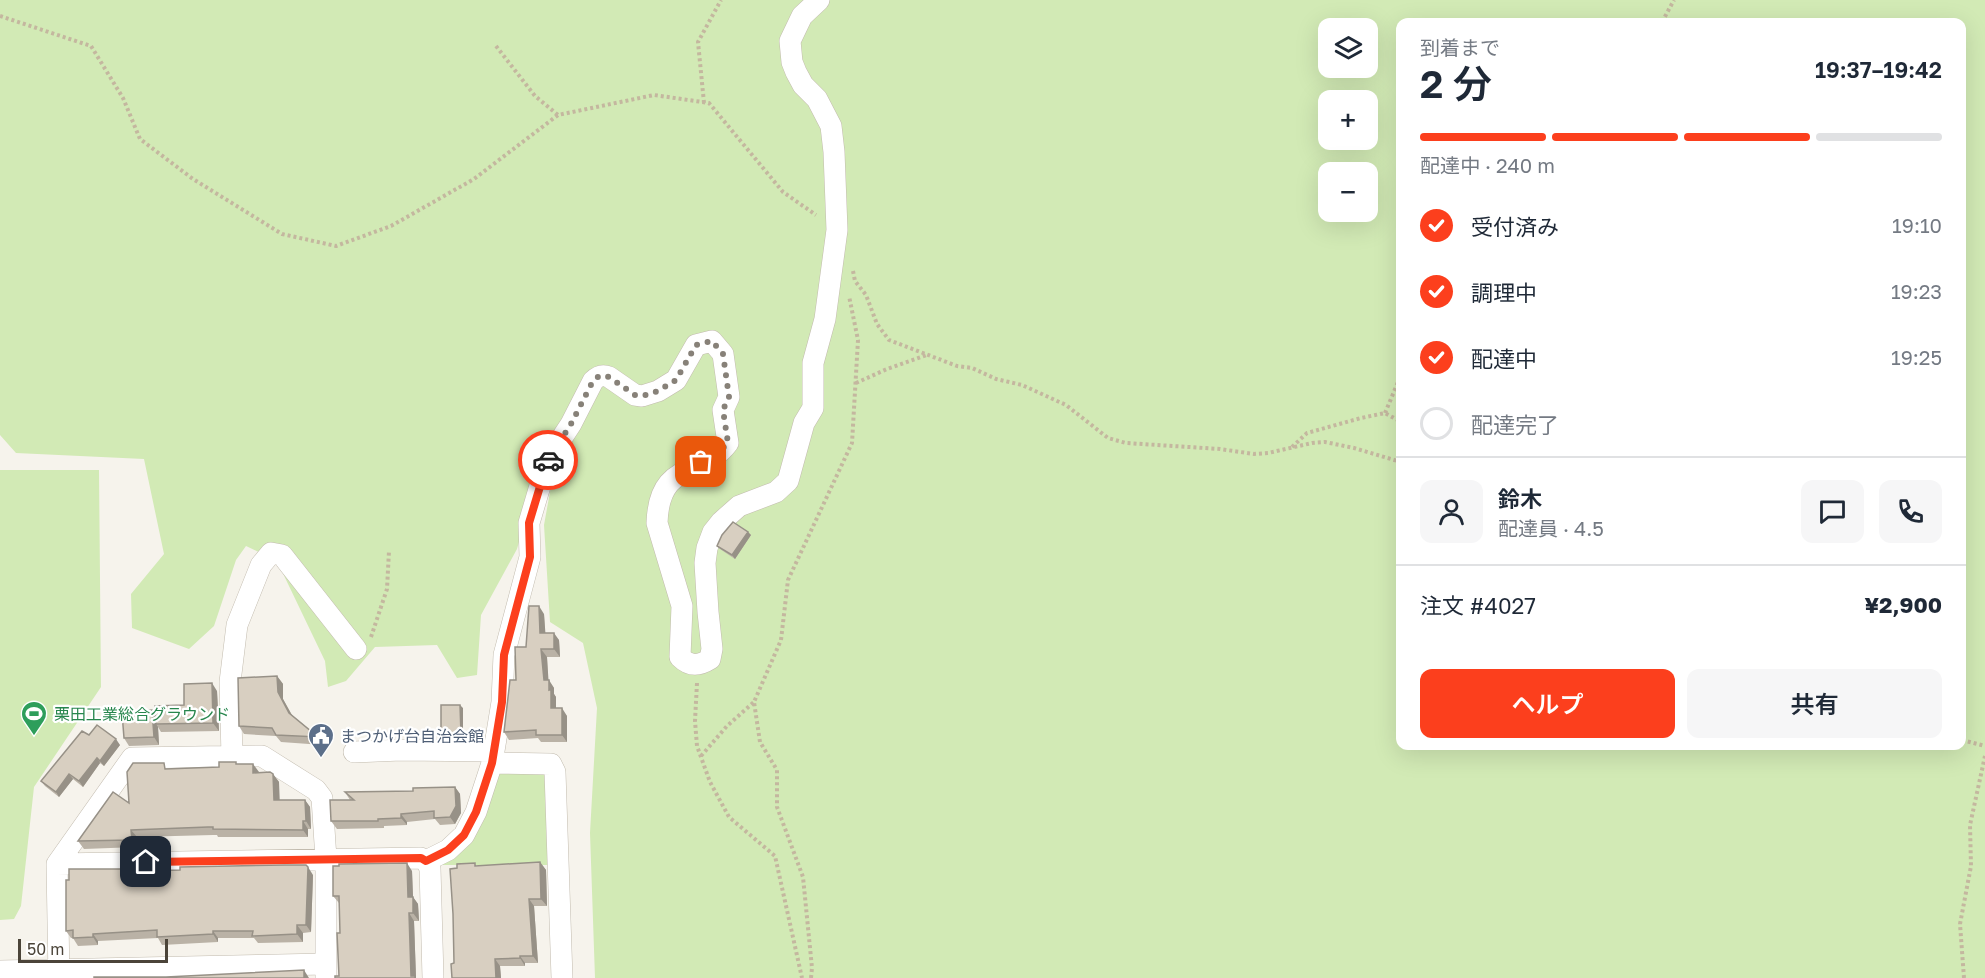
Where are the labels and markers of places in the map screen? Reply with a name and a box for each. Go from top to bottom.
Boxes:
pin [675,436,726,487]
sports icon: 栗田工業総合グラウンド [19,699,49,737]
place label: 栗田工業総合グラウンド [54,704,230,724]
public building icon: まつかげ台自治会館 [306,721,336,759]
place label: まつかげ台自治会館 [340,726,484,746]
pin [120,836,171,887]

